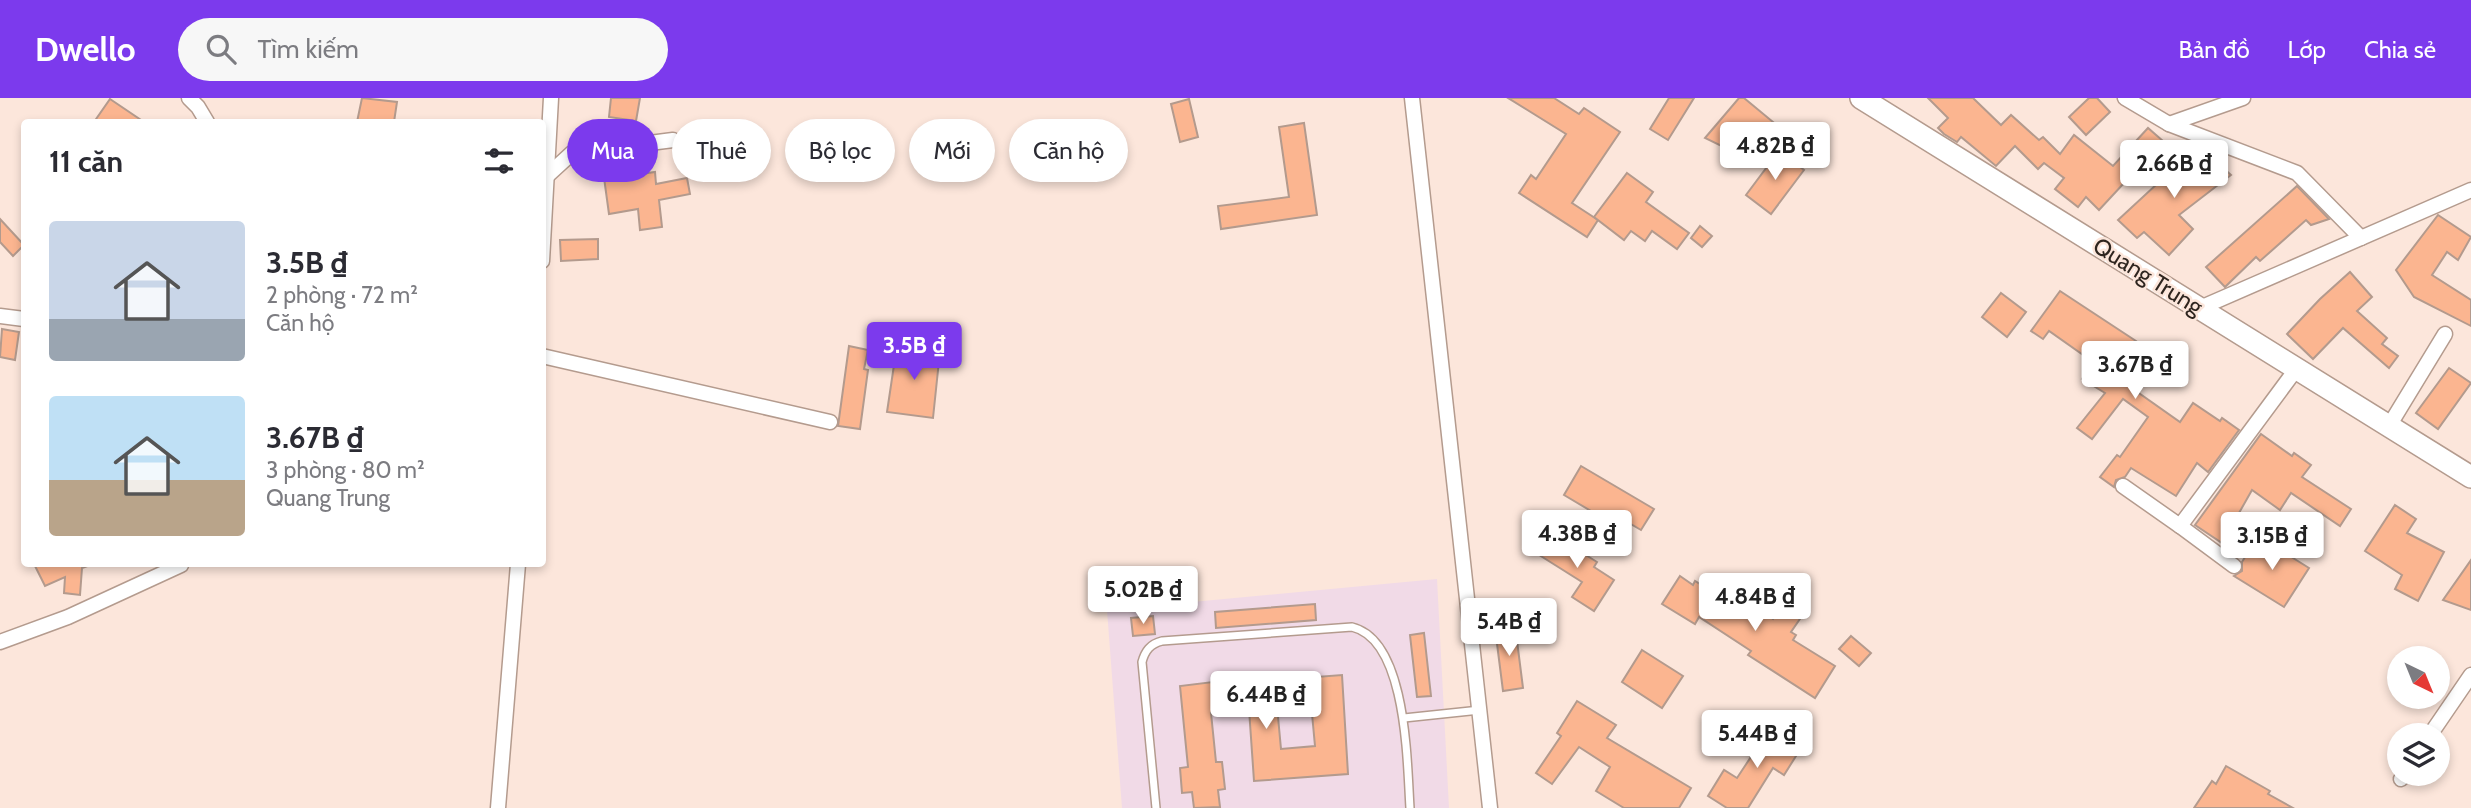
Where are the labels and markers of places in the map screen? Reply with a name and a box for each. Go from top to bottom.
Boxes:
pin: 4.82B ₫ [1710,122,1840,182]
pin: 2.66B ₫ [2109,140,2239,200]
pin: 3.5B ₫ [857,322,971,382]
pin: 3.67B ₫ [2070,342,2200,401]
pin: 4.38B ₫ [1512,510,1642,570]
pin: 3.15B ₫ [2207,512,2337,572]
pin: 5.02B ₫ [1078,566,1208,626]
pin: 4.84B ₫ [1690,574,1820,633]
pin: 5.4B ₫ [1452,598,1566,658]
pin: 6.44B ₫ [1201,672,1331,731]
pin: 5.44B ₫ [1692,710,1822,770]

